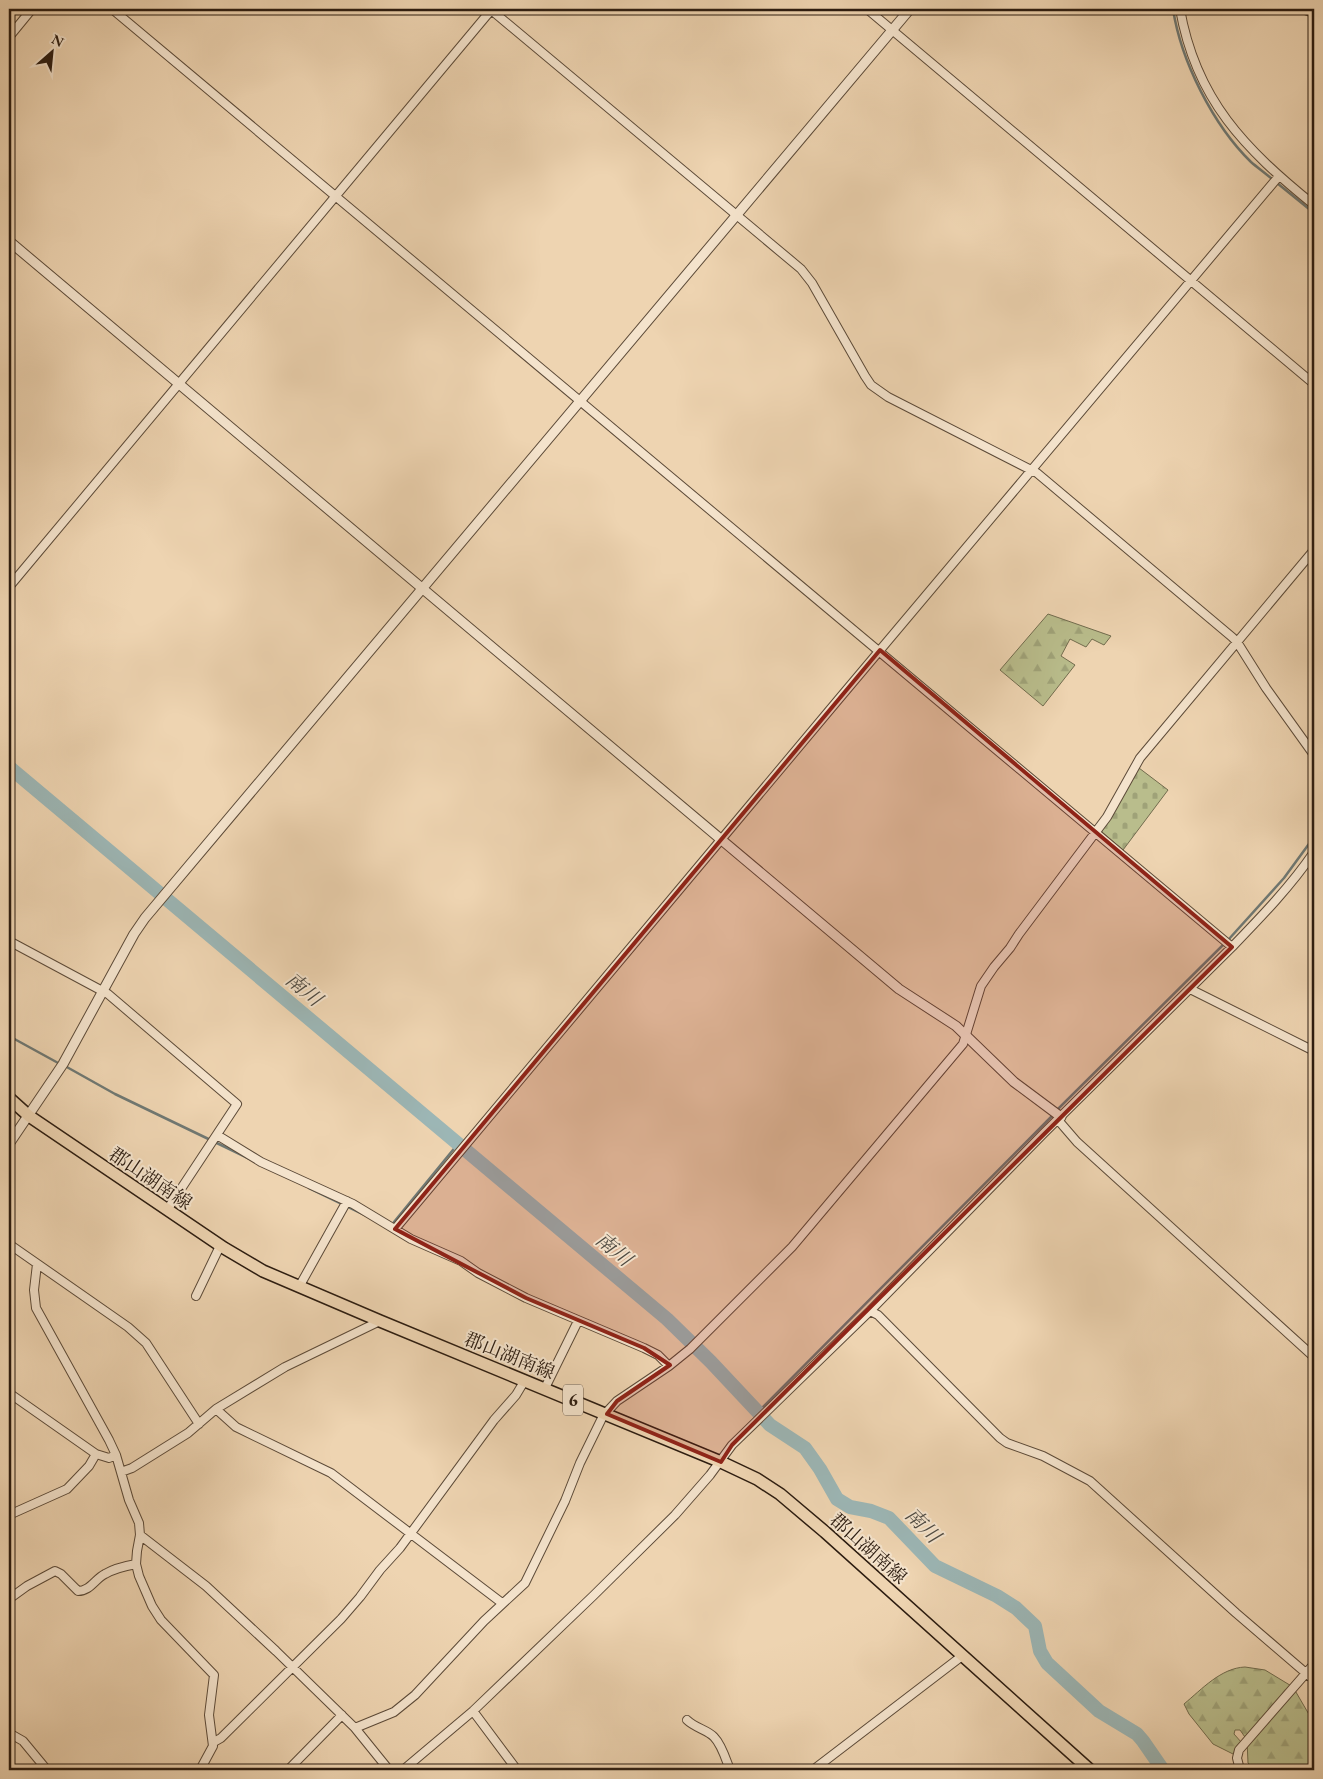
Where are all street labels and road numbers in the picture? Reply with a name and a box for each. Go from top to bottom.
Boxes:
street label: 郡山湖南線 [104,1141,197,1215]
street label: 郡山湖南線 [461,1326,559,1385]
road number: 6 [563,1384,583,1416]
street label: 郡山湖南線 [825,1507,912,1589]

